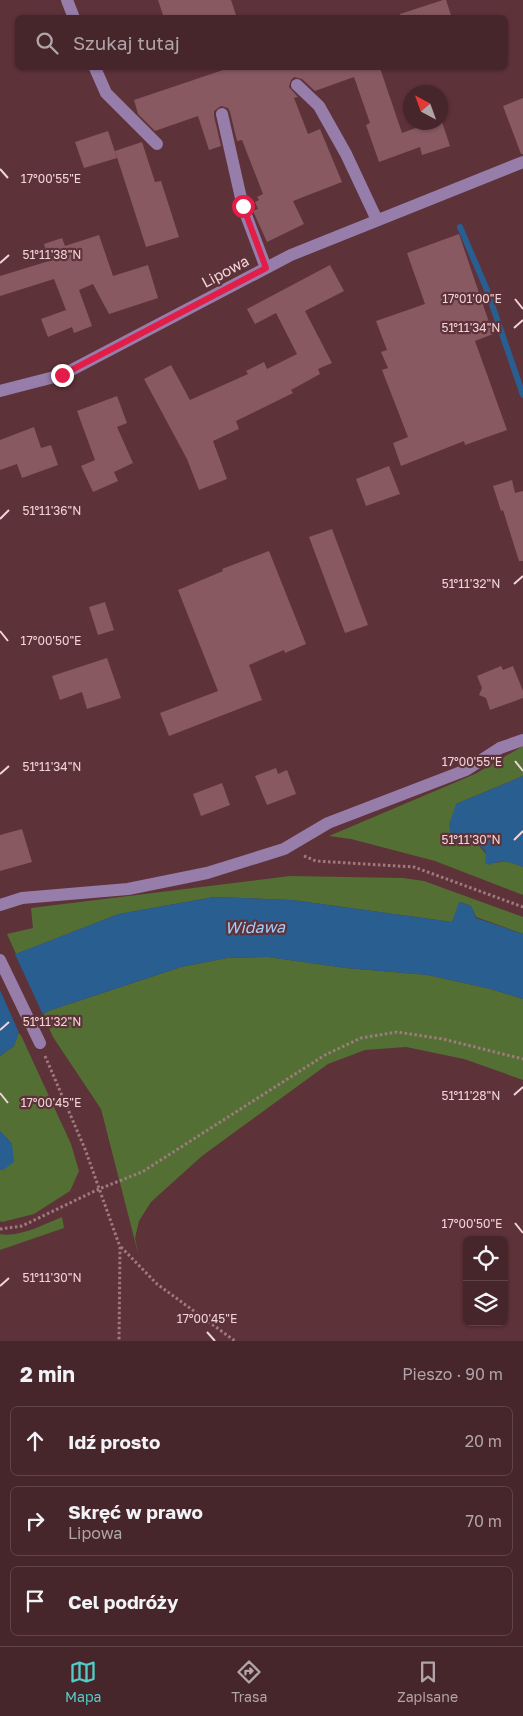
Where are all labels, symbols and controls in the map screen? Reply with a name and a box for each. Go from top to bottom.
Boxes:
search box [15,15,508,70]
icon: search [33,29,61,57]
text: Szukaj tutaj [73,31,180,54]
north arrow [403,85,448,130]
text: 17°00'55"E [21,171,81,186]
route start [232,195,255,218]
text: 51°11'38"N [23,247,81,262]
street label: Lipowa [198,251,252,291]
text: 17°01'00"E [442,291,502,306]
text: 51°11'34"N [442,320,500,335]
route end [51,364,74,387]
text: 51°11'36"N [23,503,81,518]
text: 51°11'32"N [442,576,500,591]
text: 17°00'50"E [21,633,81,648]
text: 17°00'55"E [442,754,502,769]
text: 51°11'34"N [23,759,81,774]
text: 51°11'30"N [441,832,501,847]
water label: Widawa [225,916,286,938]
text: 51°11'32"N [23,1014,81,1029]
text: 51°11'28"N [442,1088,500,1103]
text: 17°00'45"E [21,1095,81,1110]
text: 17°00'50"E [442,1216,502,1231]
map controls [463,1236,508,1326]
button: locate [463,1236,508,1281]
text: 51°11'30"N [22,1270,82,1285]
button: layers [463,1281,508,1326]
text: 17°00'45"E [177,1311,237,1326]
text: 2 min [20,1361,75,1387]
text: Pieszo · 90 m [402,1364,503,1384]
icon: ahead [21,1427,49,1455]
text: Idź prosto [68,1430,160,1453]
text: 20 m [465,1431,502,1451]
text: Skręć w prawo [68,1500,203,1523]
icon: right [21,1507,49,1535]
text: 70 m [465,1511,502,1531]
text: Lipowa [68,1523,122,1543]
icon: arrive [21,1587,49,1615]
text: Cel podróży [68,1590,178,1613]
tab: Mapa [65,1658,101,1705]
tab: Trasa [231,1658,267,1705]
tab: Zapisane [397,1658,458,1705]

